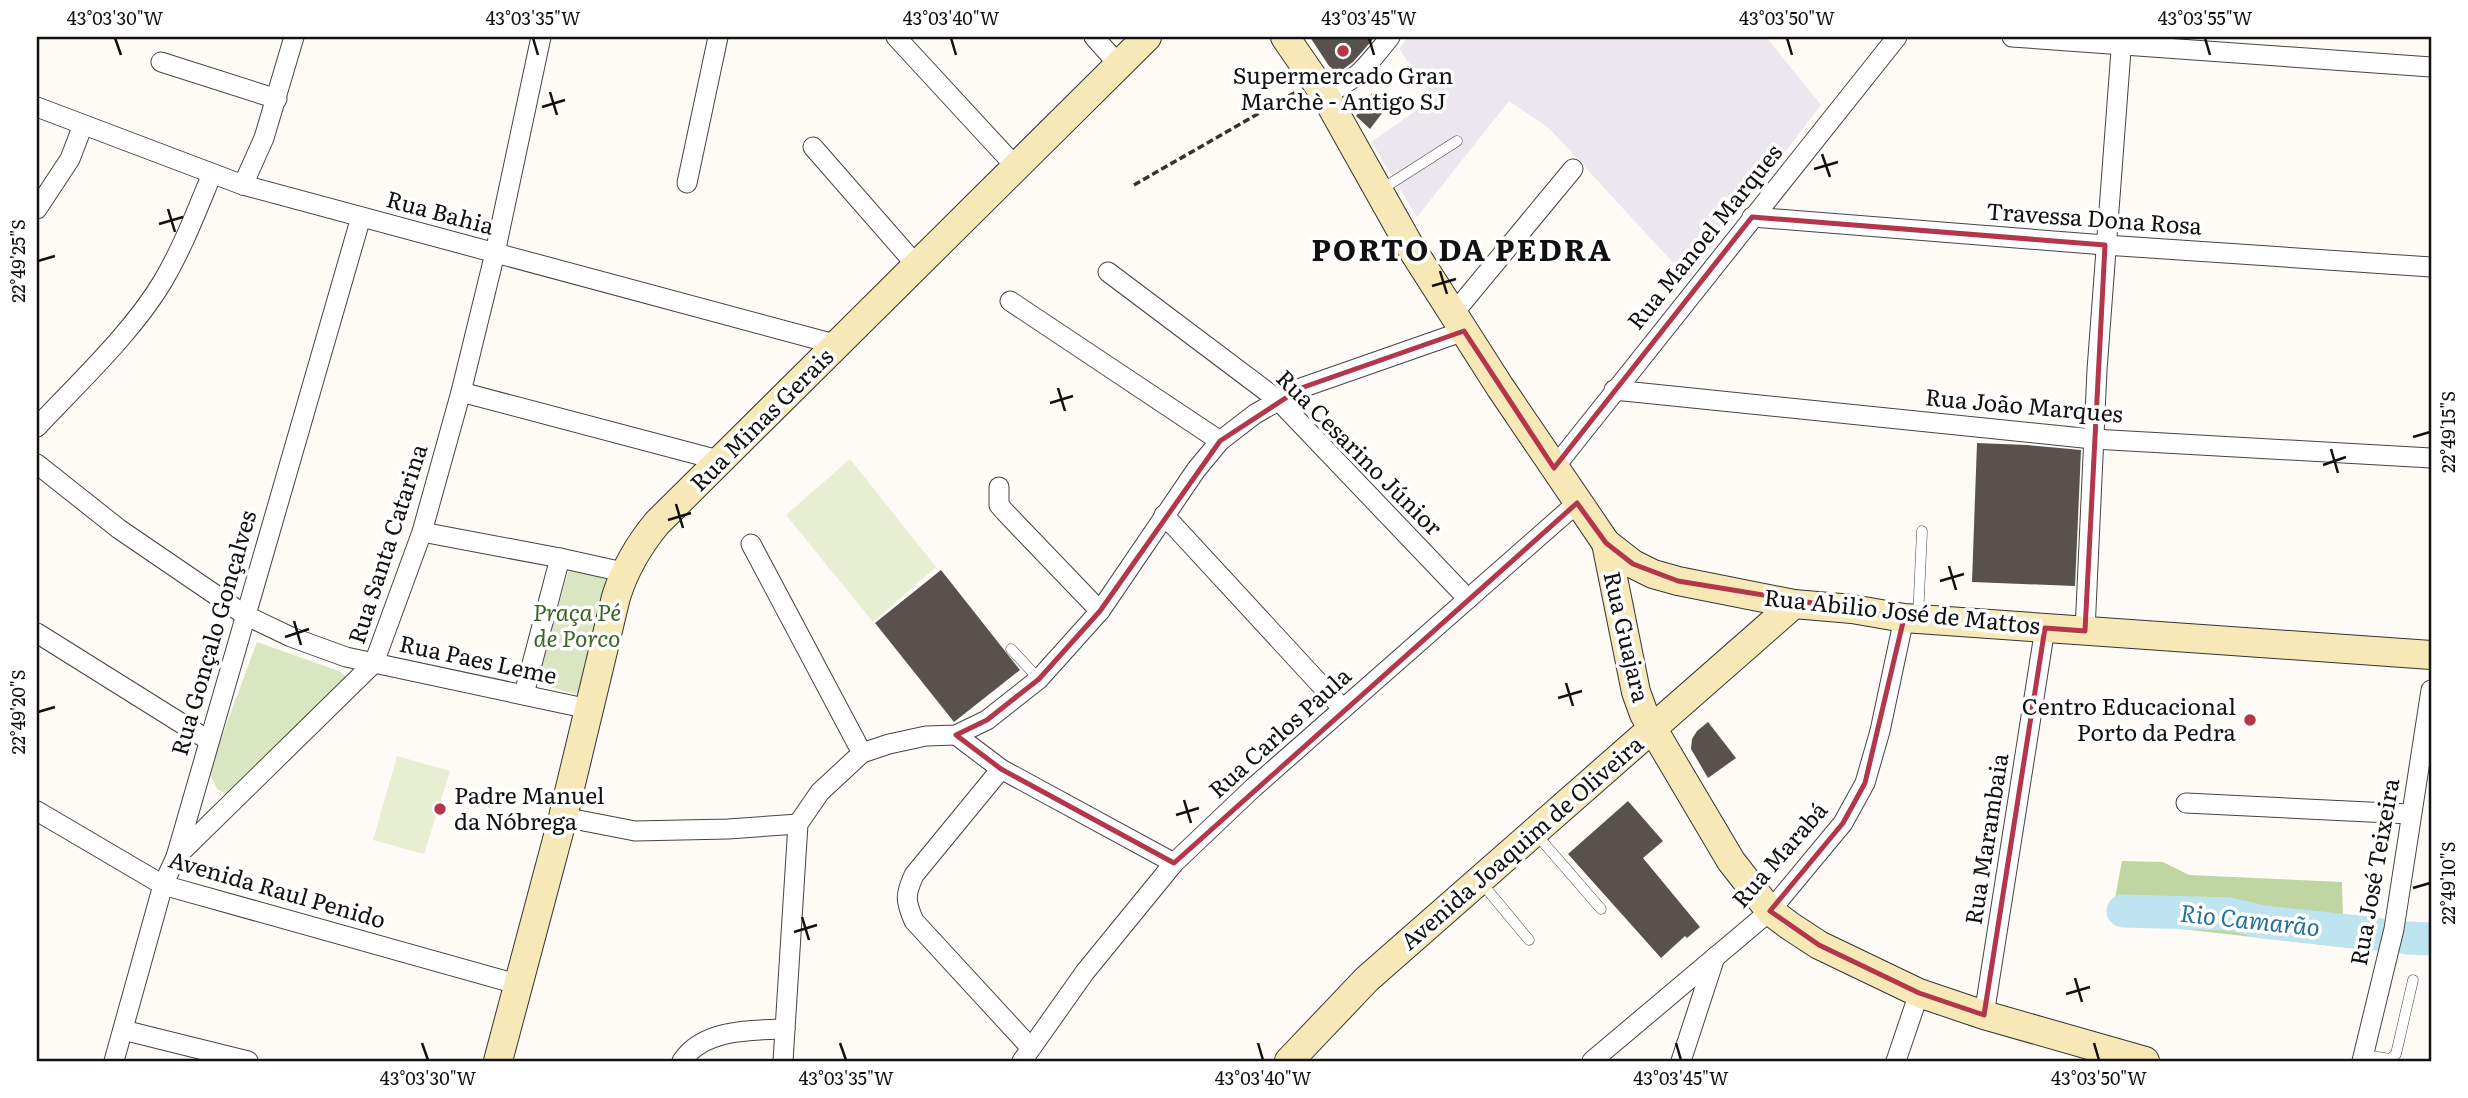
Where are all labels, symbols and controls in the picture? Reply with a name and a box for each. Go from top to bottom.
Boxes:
text: 43°03'30"W [67,4,164,31]
text: 43°03'35"W [485,4,581,31]
text: 43°03'40"W [903,4,1000,31]
text: 43°03'45"W [1321,4,1417,31]
text: 43°03'50"W [1739,4,1835,31]
text: 43°03'55"W [2158,4,2253,31]
marker: Supermercado Gran Marchè - Antigo SJ [1335,43,1351,59]
place label: Supermercado Gran Marchè - Antigo SJ [1233,57,1453,117]
street label: Rua Manoel Marques [1618,136,1789,336]
street label: Rua Bahia [383,180,499,242]
street label: Travessa Dona Rosa [1985,193,2204,242]
text: 22°49'25"S [4,219,31,303]
district label: PORTO DA PEDRA [1311,226,1613,270]
street label: Rua Minas Gerais [681,339,840,498]
street label: Rua Cesarino Júnior [1270,361,1451,542]
street label: Rua João Marques [1924,378,2125,430]
text: 22°49'15"S [2434,391,2461,473]
street label: Rua Santa Catarina [338,438,435,648]
street label: Rua Gonçalo Gonçalves [161,506,263,759]
street label: Rua Guajara [1596,568,1660,706]
street label: Rua Abilio José de Mattos [1762,579,2042,641]
park label: Praça Pé de Porco [533,594,621,654]
street label: Rua Paes Leme [396,625,560,691]
street label: Rua Carlos Paula [1200,658,1358,805]
text: 22°49'20"S [4,670,31,754]
place label: Centro Educacional Porto da Pedra [2022,688,2237,748]
marker: Centro Educacional Porto da Pedra [2242,712,2258,728]
street label: Avenida Joaquim de Oliveira [1392,726,1650,957]
street label: Rua Marambaia [1955,750,2015,927]
street label: Rua José Teixeira [2340,775,2406,968]
place label: Padre Manuel da Nóbrega [454,777,605,837]
street label: Rua Marabá [1723,793,1835,914]
marker: Padre Manuel da Nóbrega [432,801,448,817]
street label: Avenida Raul Penido [165,841,390,935]
text: 22°49'10"S [2434,841,2461,925]
water label: Rio Camarão [2179,894,2322,943]
text: 43°03'30"W [380,1064,477,1091]
text: 43°03'35"W [798,1064,894,1091]
text: 43°03'40"W [1215,1064,1312,1091]
text: 43°03'45"W [1633,1064,1729,1091]
text: 43°03'50"W [2051,1064,2147,1091]

